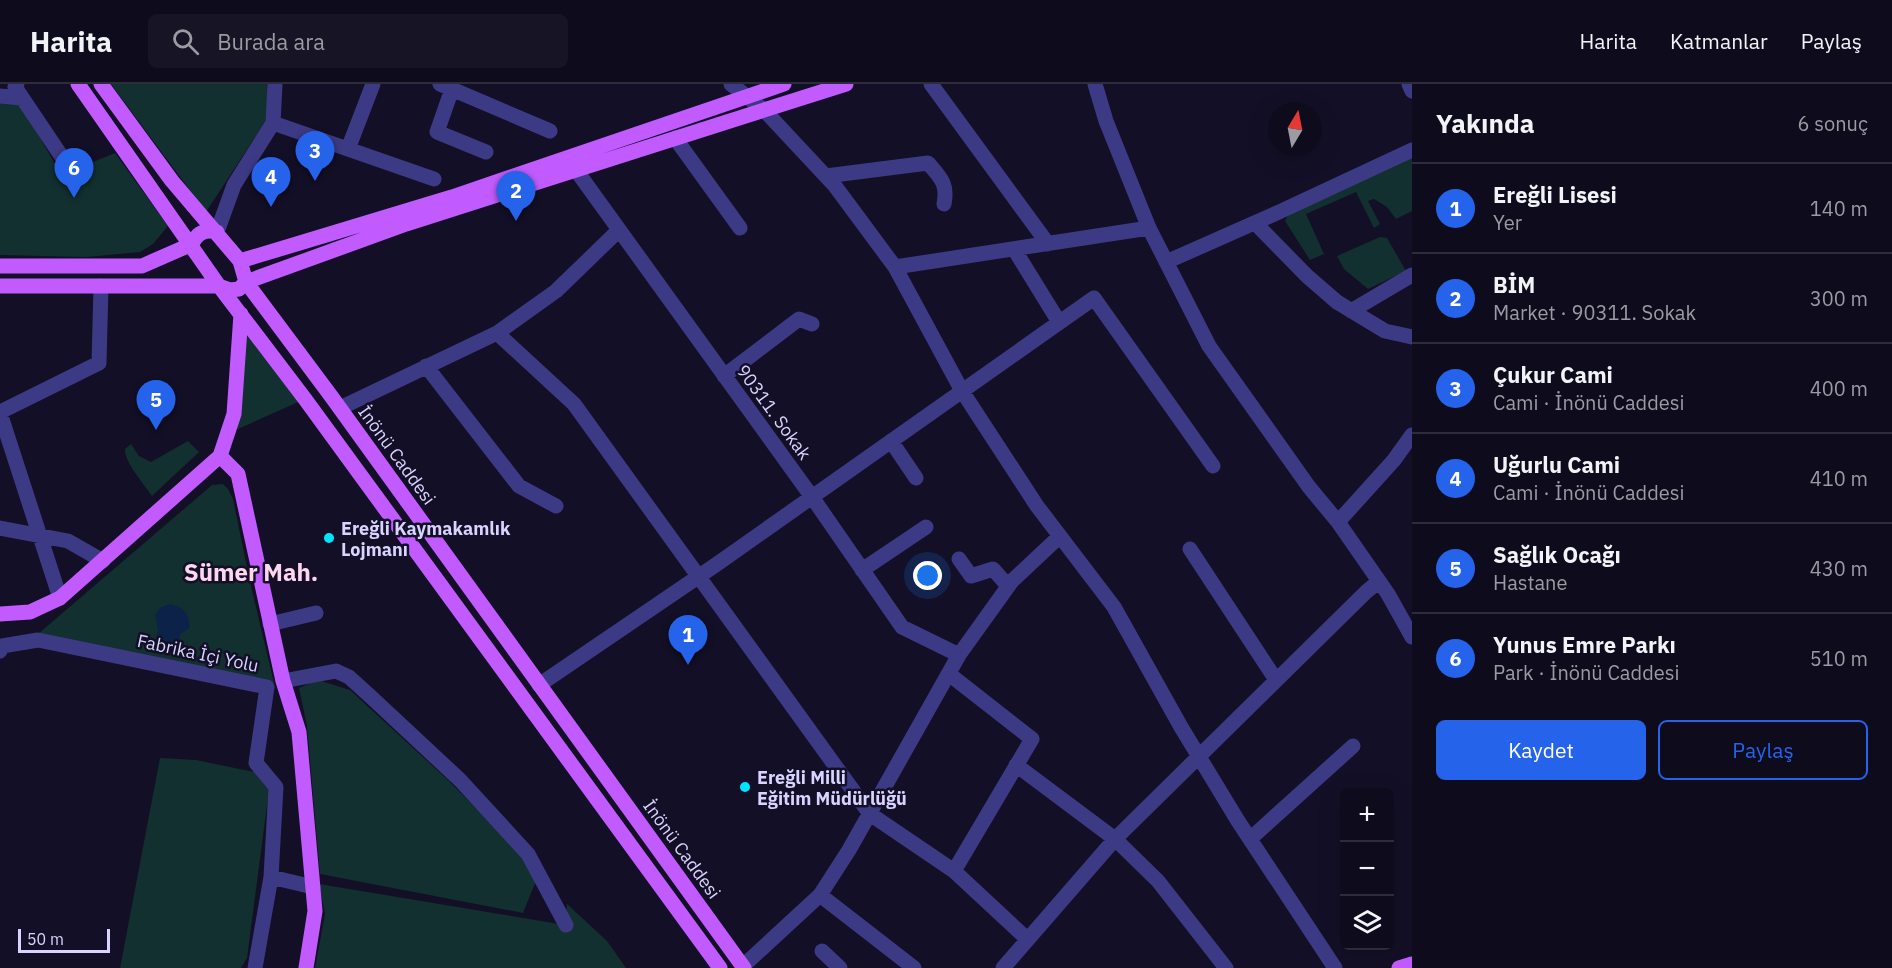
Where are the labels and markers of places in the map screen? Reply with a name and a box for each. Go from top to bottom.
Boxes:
pin: 3 [296,132,334,181]
pin: 6 [54,148,94,198]
pin: 4 [252,158,290,207]
pin: 2 [496,172,536,221]
pin: 5 [136,380,176,430]
place label: Ereğli Kaymakamlık Lojmanı [341,517,511,561]
marker: Ereğli Kaymakamlık Lojmanı [322,531,336,545]
pin: 1 [668,616,708,665]
place label: Ereğli Milli Eğitim Müdürlüğü [757,766,907,810]
marker: Ereğli Milli Eğitim Müdürlüğü [738,780,752,794]

